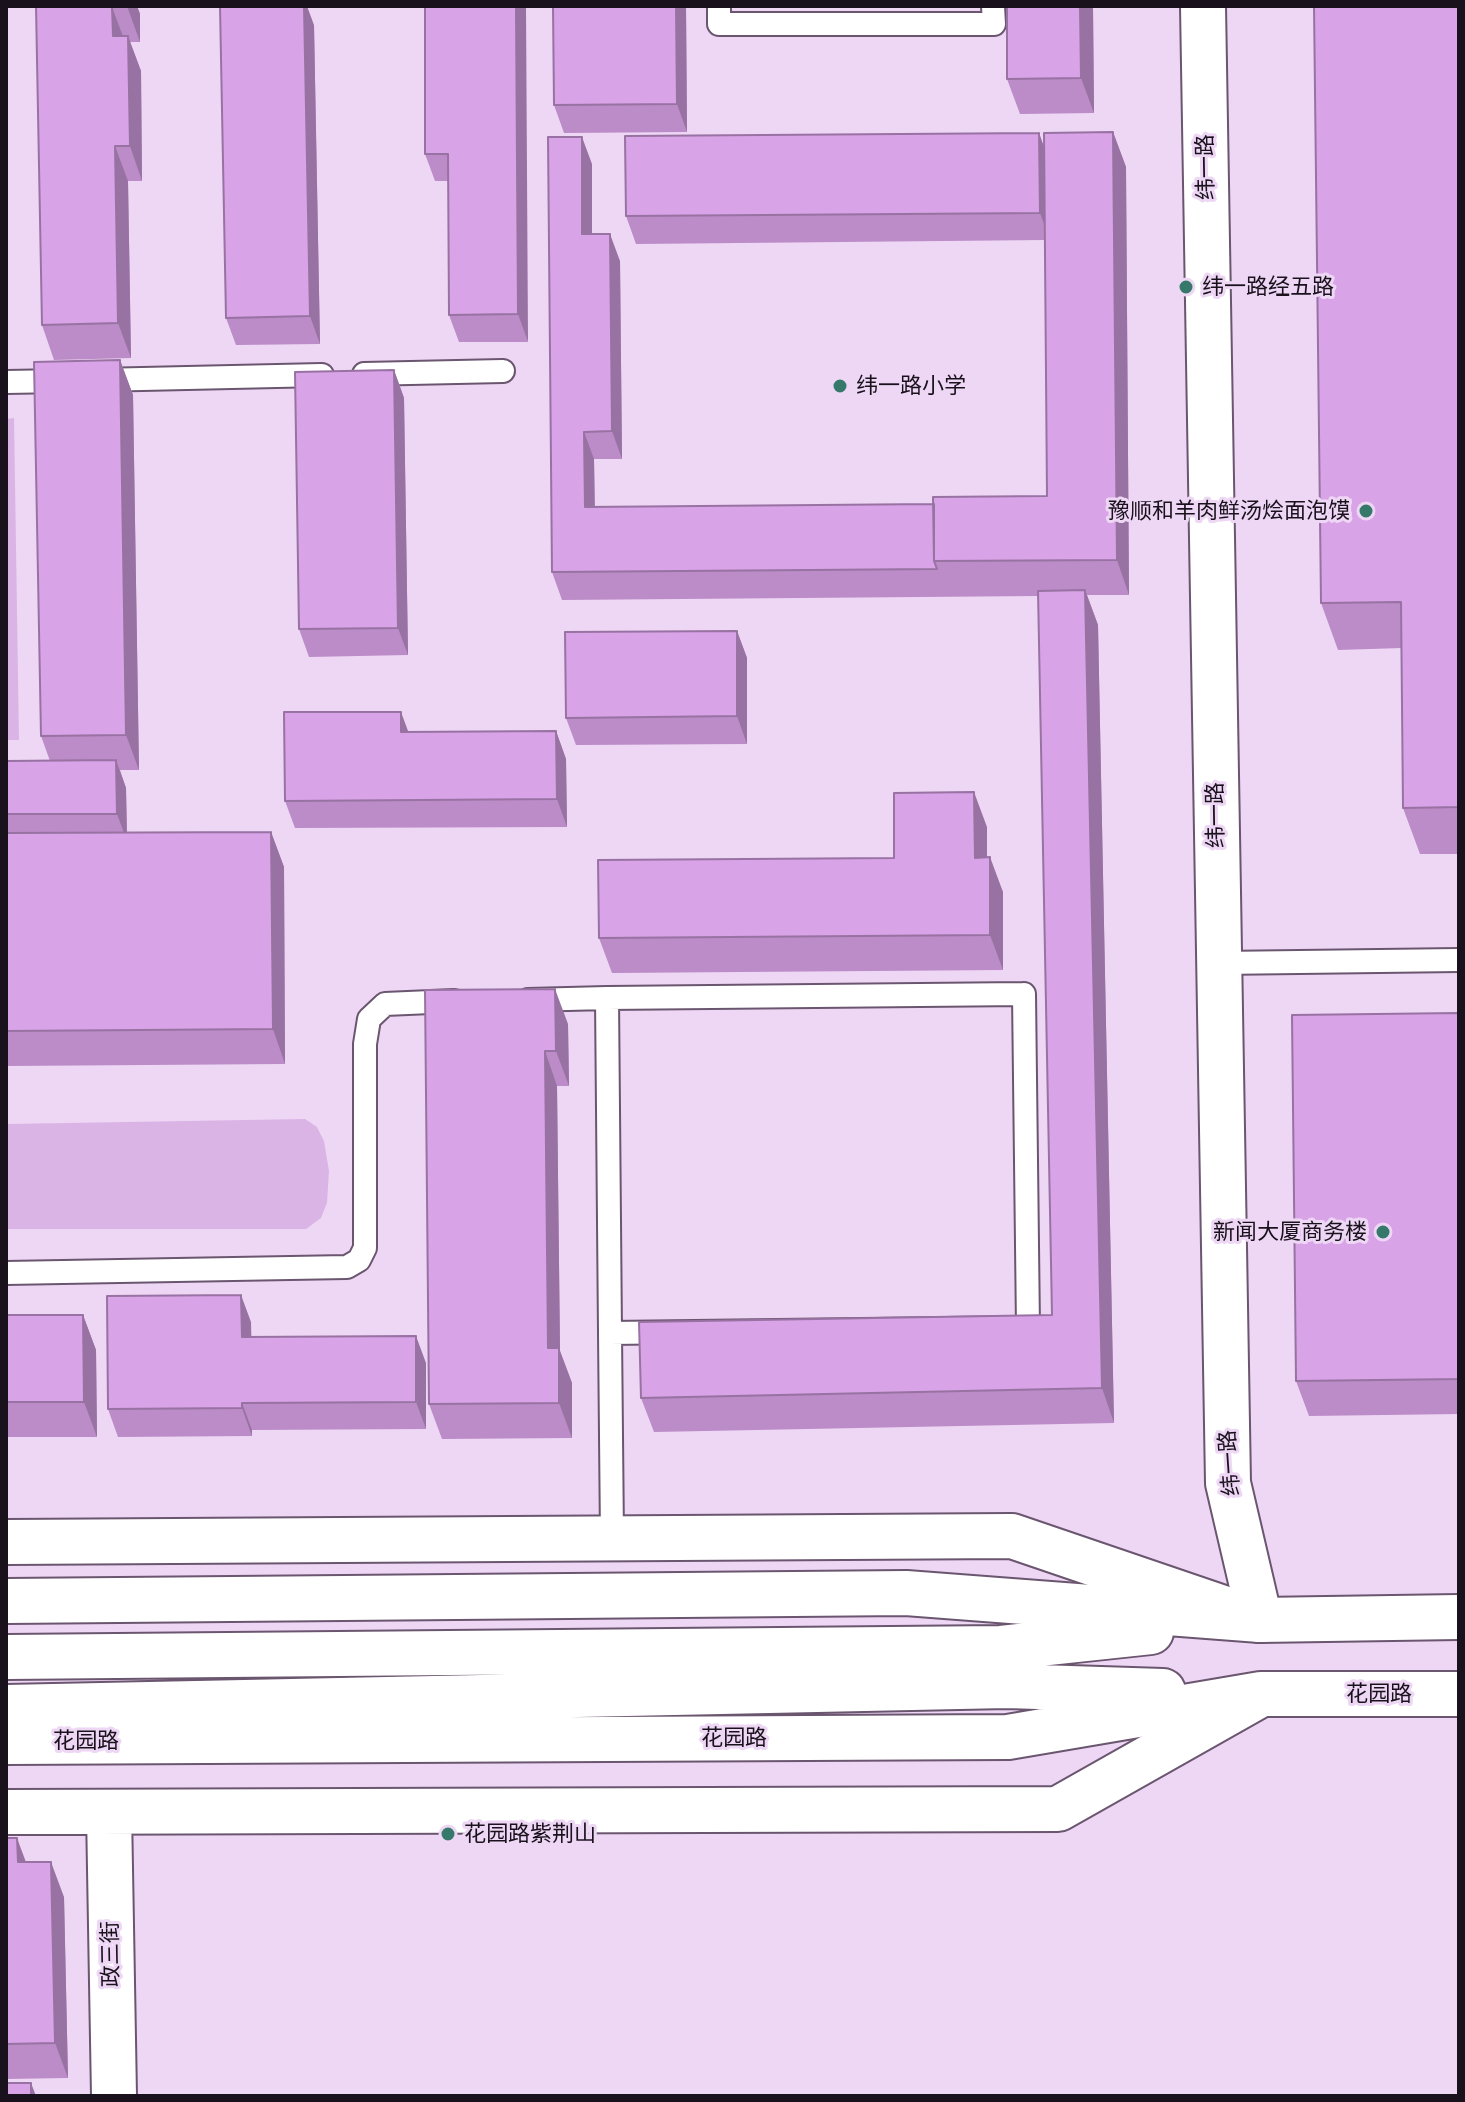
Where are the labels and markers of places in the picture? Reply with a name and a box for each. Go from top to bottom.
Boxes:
place label: 纬一路经五路 [1202,274,1334,300]
marker: 纬一路经五路 [1177,278,1195,296]
place label: 纬一路小学 [856,373,966,399]
marker: 纬一路小学 [831,377,849,395]
place label: 豫顺和羊肉鲜汤烩面泡馍 [1108,498,1350,524]
marker: 豫顺和羊肉鲜汤烩面泡馍 [1357,502,1375,520]
place label: 新闻大厦商务楼 [1213,1219,1367,1245]
marker: 新闻大厦商务楼 [1374,1223,1392,1241]
place label: 花园路紫荆山 [464,1821,596,1847]
marker: 花园路紫荆山 [439,1825,457,1843]

